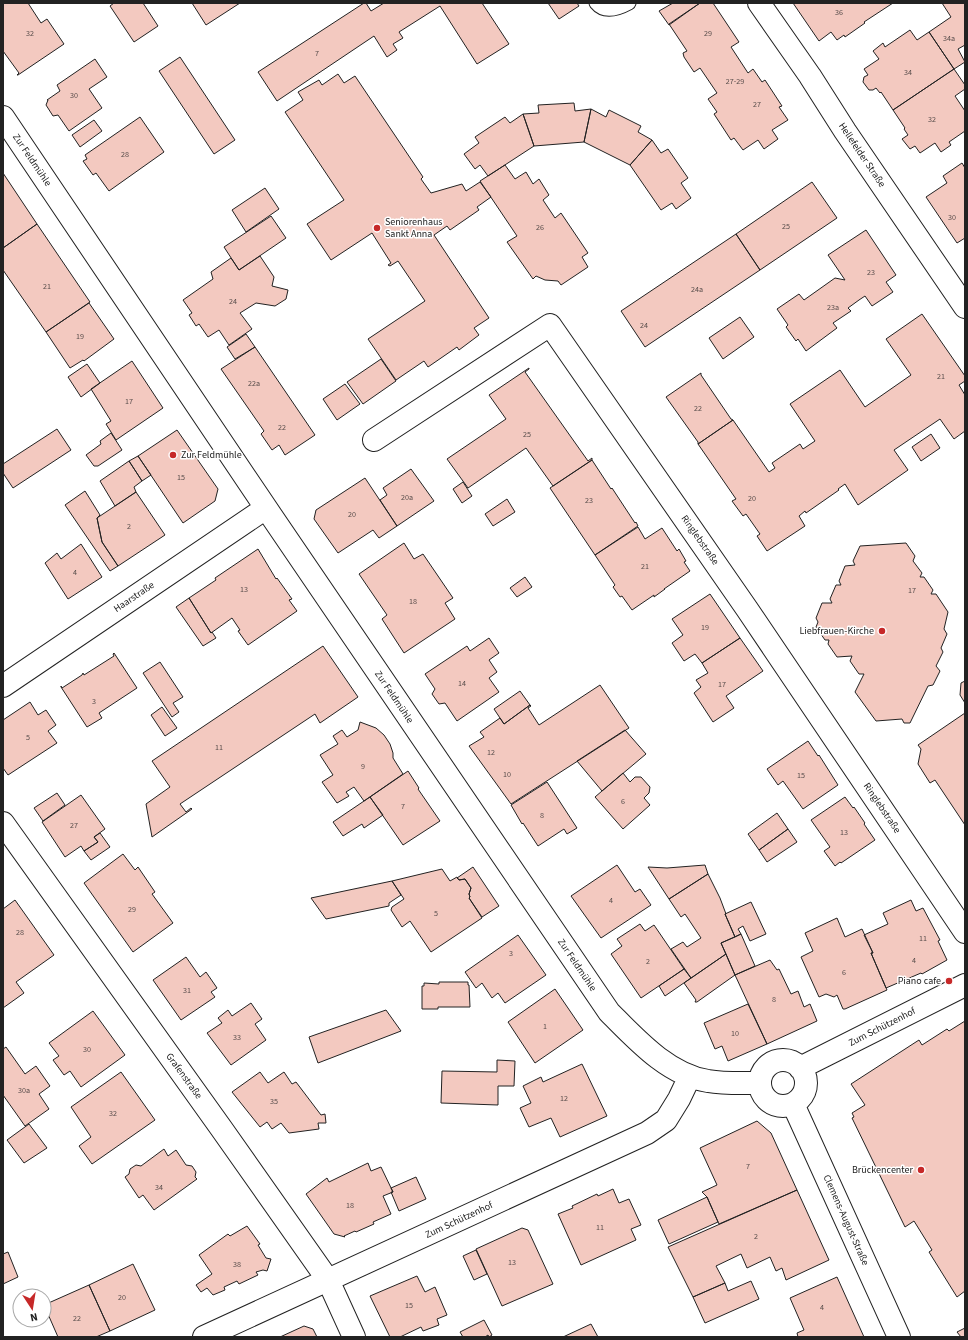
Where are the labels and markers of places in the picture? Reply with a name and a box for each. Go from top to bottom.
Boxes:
place label: Seniorenhaus Sankt Anna [385,215,443,241]
marker: Seniorenhaus Sankt Anna [372,223,382,233]
place label: Zur Feldmühle [181,448,242,462]
marker: Zur Feldmühle [168,450,178,460]
place label: Liebfrauen-Kirche [799,624,874,638]
marker: Liebfrauen-Kirche [877,626,887,636]
place label: Piano cafe [898,974,941,988]
marker: Piano cafe [944,976,954,986]
place label: Brückencenter [852,1163,914,1177]
marker: Brückencenter [916,1165,926,1175]

